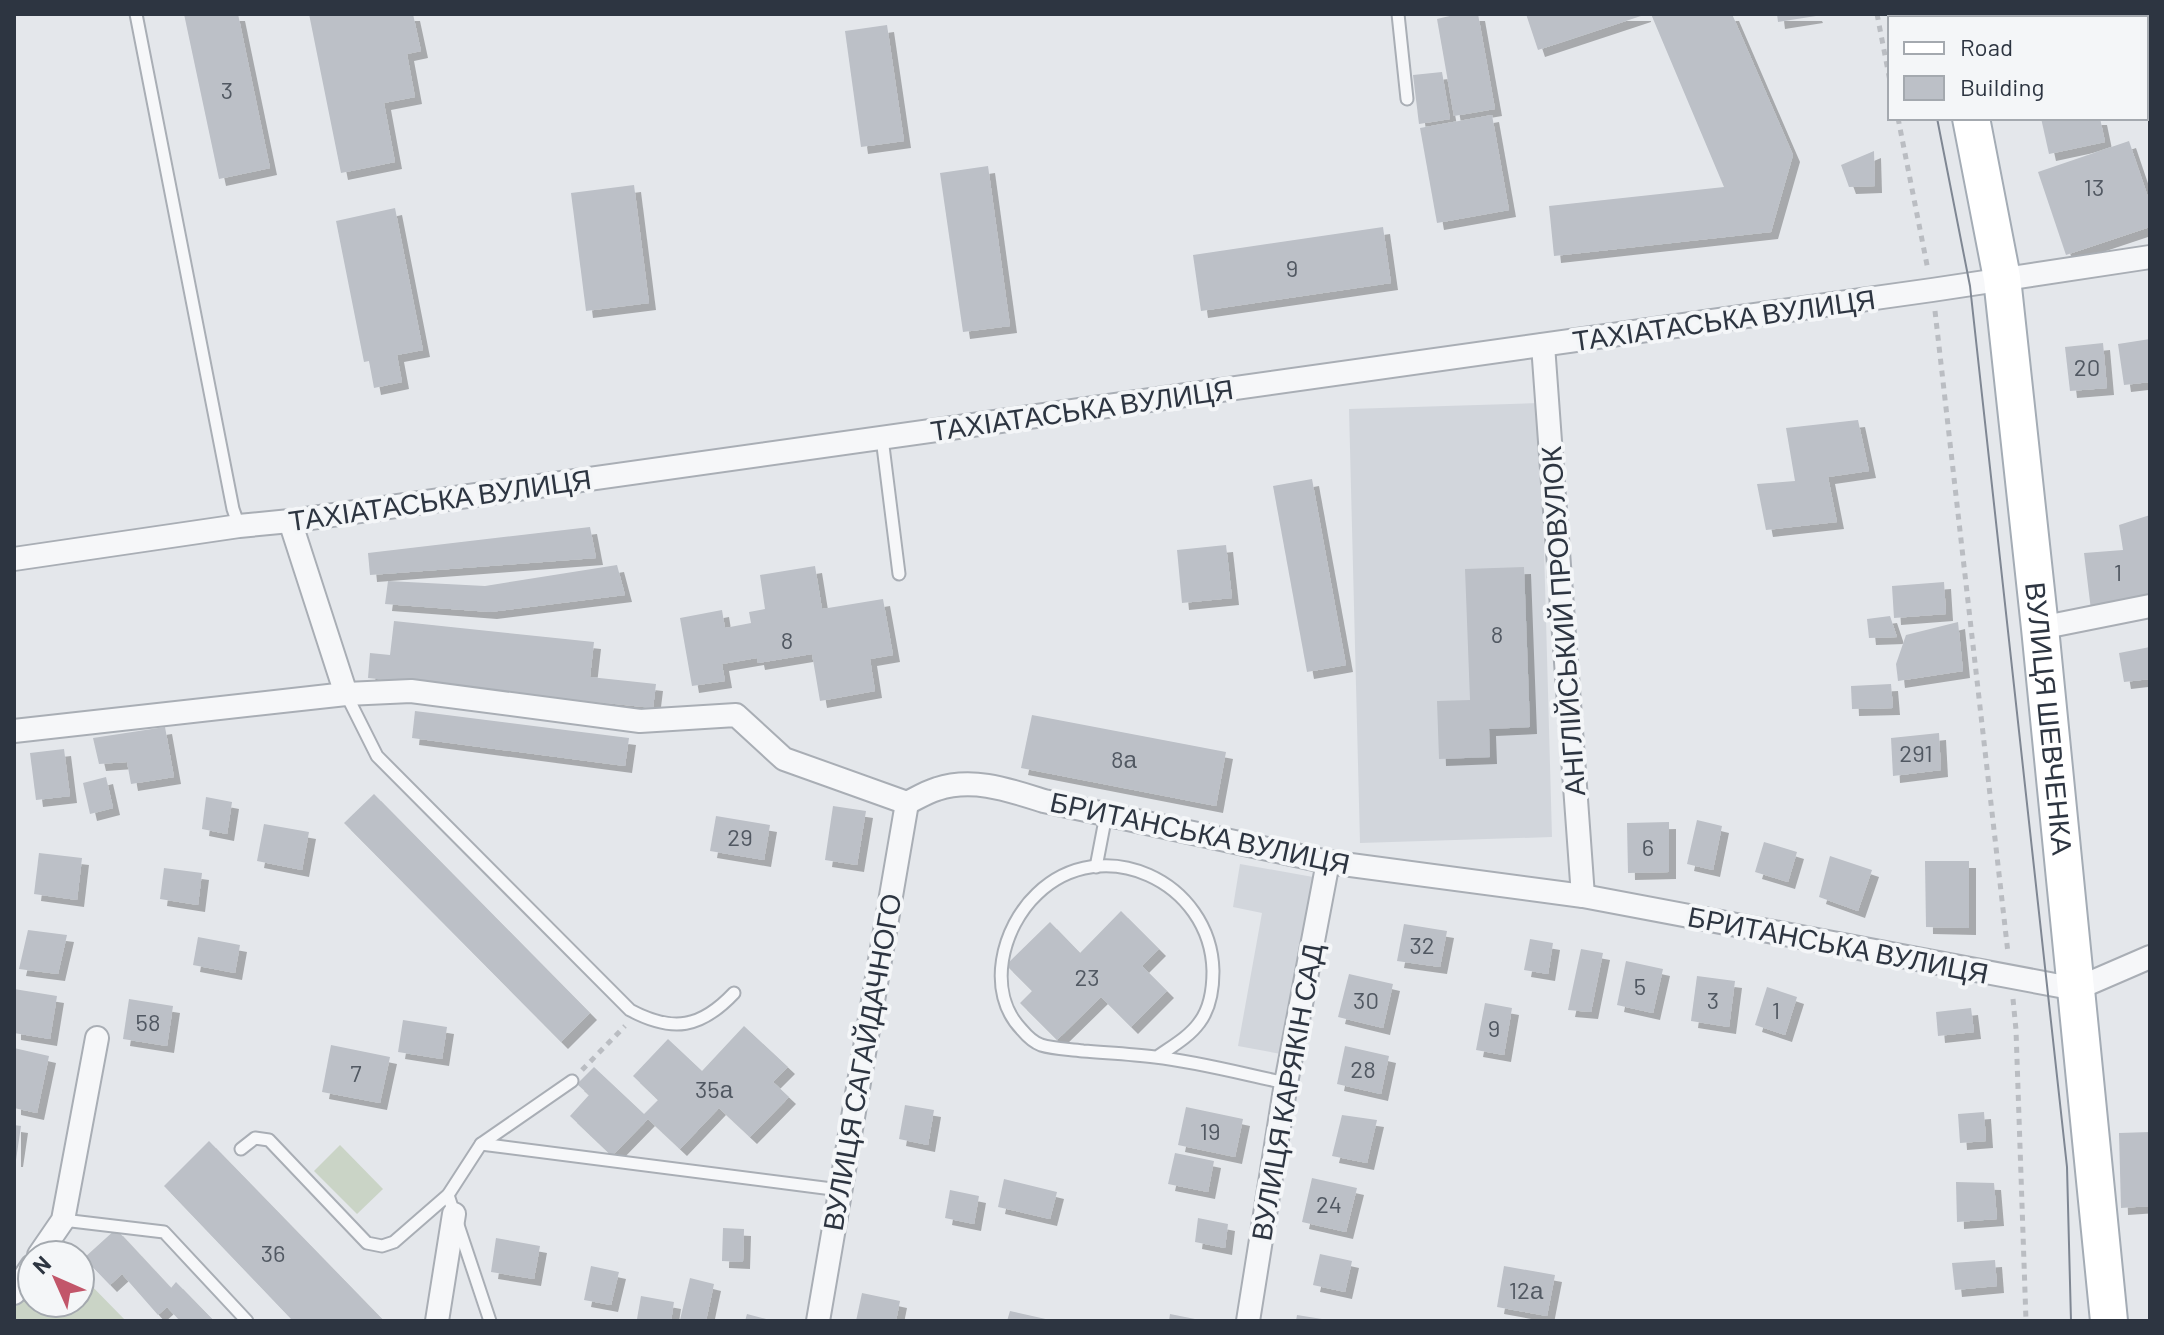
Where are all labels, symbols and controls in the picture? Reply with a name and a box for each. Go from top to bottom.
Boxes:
legend [1888,16,2148,120]
text: Road [1960,32,2013,61]
text: Building [1960,72,2044,101]
house number: 3 [221,75,233,104]
house number: 13 [2084,172,2104,201]
house number: 9 [1286,253,1298,282]
street label: ТАХІАТАСЬКА ВУЛИЦЯ [1570,281,1877,357]
house number: 20 [2074,352,2100,381]
street label: ТАХІАТАСЬКА ВУЛИЦЯ [928,371,1235,447]
street label: АНГЛІЙСЬКИЙ ПРОВУЛОК [1533,444,1591,797]
street label: ТАХІАТАСЬКА ВУЛИЦЯ [286,461,593,537]
house number: 1 [2114,557,2122,586]
street label: ВУЛИЦЯ ШЕВЧЕНКА [2019,580,2081,857]
house number: 8 [1491,619,1503,648]
house number: 8 [781,625,793,654]
house number: 291 [1899,738,1933,767]
house number: 8а [1111,744,1138,773]
street label: БРИТАНСЬКА ВУЛИЦЯ [1047,784,1353,880]
house number: 29 [727,822,753,851]
house number: 6 [1642,832,1654,861]
street label: ВУЛИЦЯ САГАЙДАЧНОГО [815,891,907,1233]
street label: БРИТАНСЬКА ВУЛИЦЯ [1685,898,1991,990]
house number: 32 [1409,930,1435,959]
street label: ВУЛИЦЯ КАРЯКІН САД [1243,941,1329,1243]
house number: 23 [1074,962,1100,991]
house number: 5 [1634,971,1646,1000]
house number: 30 [1353,985,1379,1014]
house number: 3 [1707,985,1719,1014]
house number: 1 [1772,995,1780,1024]
house number: 58 [136,1007,160,1036]
house number: 9 [1488,1013,1500,1042]
house number: 28 [1350,1054,1376,1083]
house number: 7 [350,1058,362,1087]
house number: 35а [695,1074,734,1103]
house number: 19 [1200,1116,1220,1145]
house number: 24 [1316,1189,1342,1218]
house number: 36 [261,1238,285,1267]
north arrow [16,1239,96,1319]
text: N [27,1250,56,1279]
house number: 12а [1509,1275,1544,1304]

